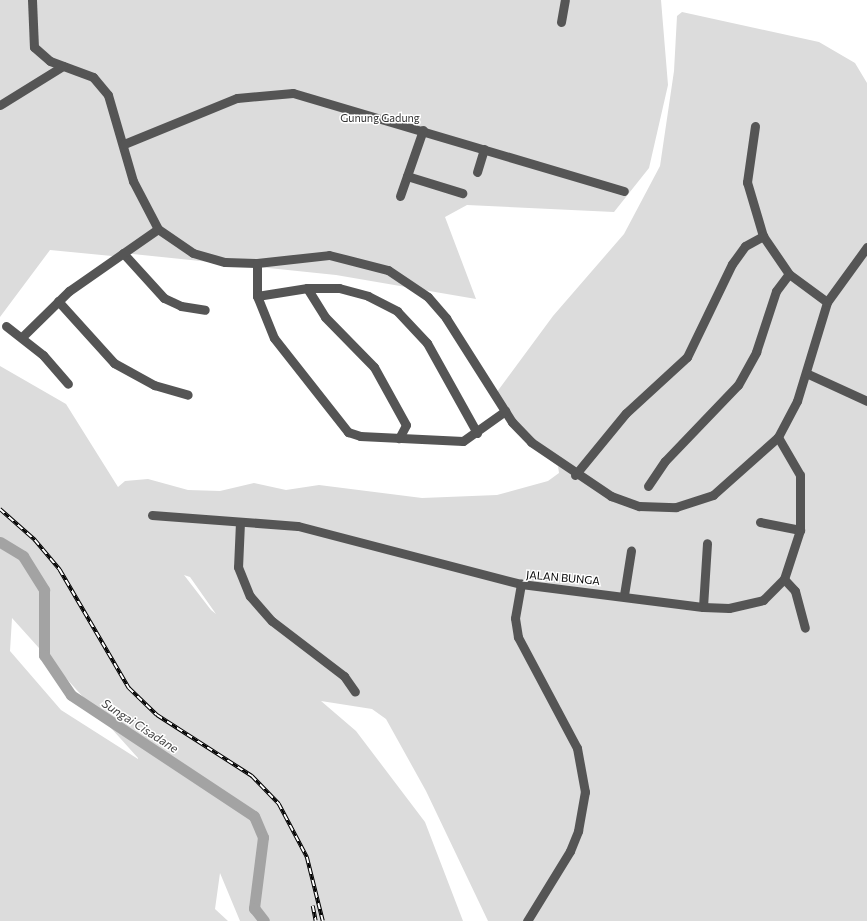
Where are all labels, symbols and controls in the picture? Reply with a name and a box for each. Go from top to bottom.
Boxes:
park label: Gunung Gadung [340,111,420,125]
street label: JALAN BUNGA [525,568,601,588]
water label: Sungai Cisadane [99,696,181,756]

